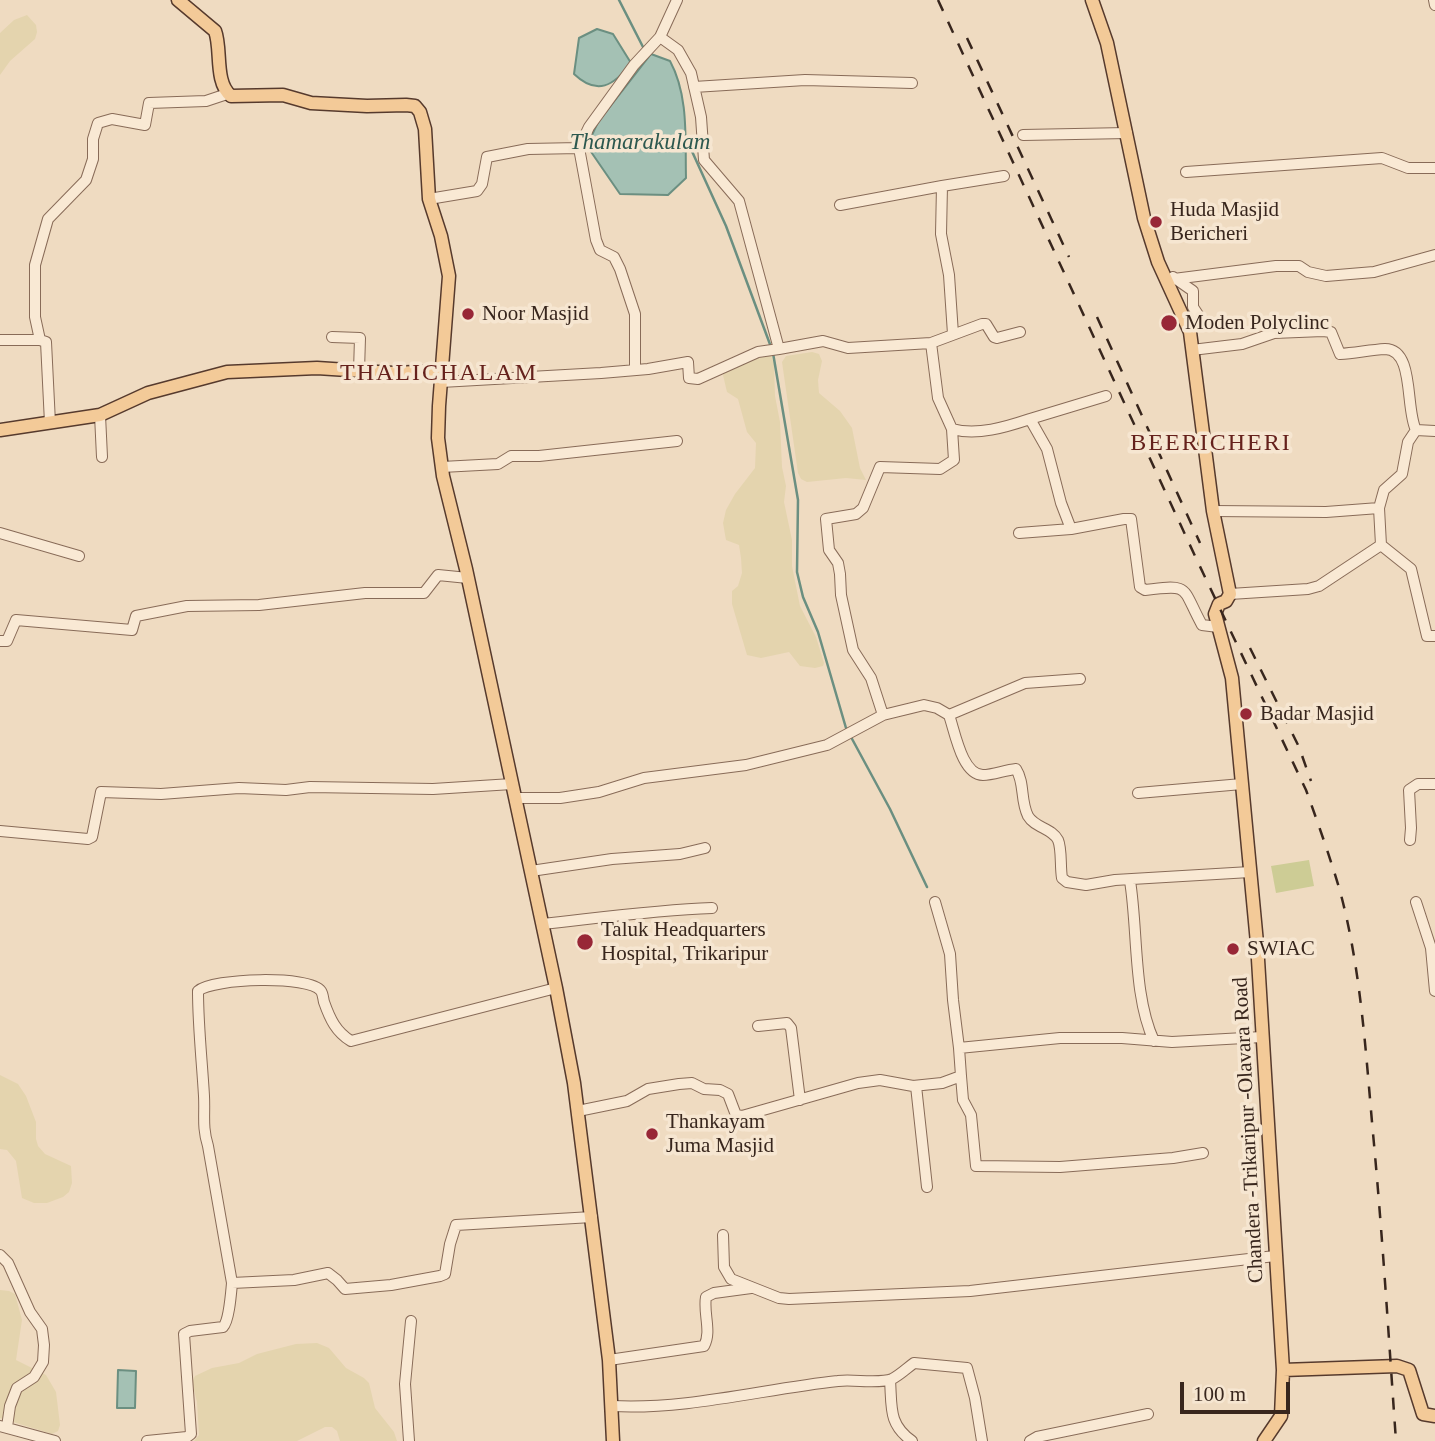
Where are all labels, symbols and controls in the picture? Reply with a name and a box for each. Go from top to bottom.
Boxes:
water label: Thamarakulam [570,129,710,157]
place label: Huda Masjid Bericheri [1170,197,1279,247]
marker: Huda Masjid Bericheri [1148,214,1164,230]
place label: Noor Masjid [482,301,589,327]
marker: Noor Masjid [460,306,476,322]
place label: Moden Polyclinc [1185,310,1329,336]
marker: Moden Polyclinc [1159,313,1179,333]
district label: THALICHALAM [341,360,537,388]
district label: BEERICHERI [1132,430,1290,458]
place label: Badar Masjid [1260,701,1374,727]
marker: Badar Masjid [1238,706,1254,722]
place label: Taluk Headquarters Hospital, Trikaripur [601,917,768,967]
marker: Taluk Headquarters Hospital, Trikaripur [575,932,595,952]
place label: SWIAC [1247,936,1315,962]
marker: SWIAC [1225,941,1241,957]
street label: Chandera -Trikaripur -Olavara Road [1228,976,1270,1284]
place label: Thankayam Juma Masjid [666,1109,774,1159]
marker: Thankayam Juma Masjid [644,1126,660,1142]
scale bar [1183,1368,1293,1412]
text: 100 m [1193,1382,1246,1406]

